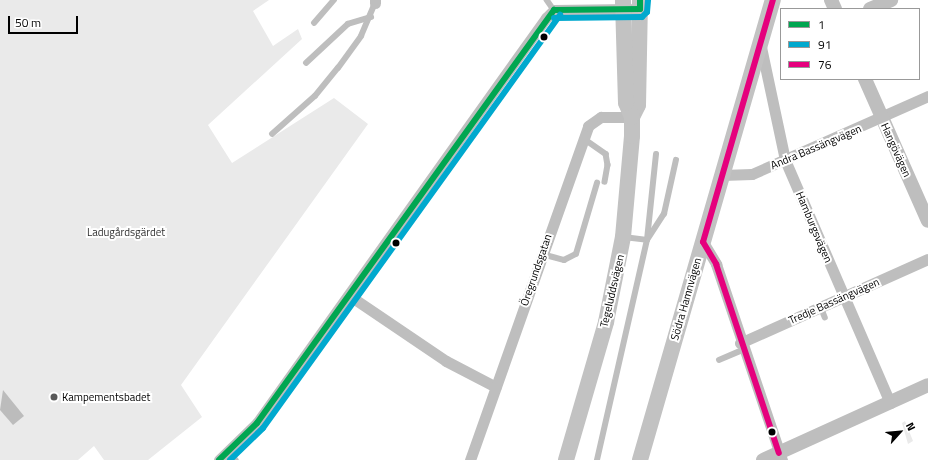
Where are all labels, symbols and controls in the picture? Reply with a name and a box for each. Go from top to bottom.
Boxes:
scale bar [10,8,80,34]
legend [780,8,920,80]
text: 50 m [15,13,41,32]
text: 1 [818,15,825,34]
unlabelled marker [539,32,549,42]
text: 91 [818,35,831,54]
text: 76 [818,55,831,74]
street label: Hangövägen [878,121,914,179]
street label: Andra Bassängvägen [769,122,863,172]
street label: Hamburgsvägen [793,189,835,265]
park label: Ladugårdsgärdet [87,225,165,239]
street label: Öregrundsgatan [518,232,554,308]
unlabelled marker [391,238,401,248]
street label: Tegeluddsvägen [597,253,627,329]
street label: Södra Hamnvägen [668,256,704,342]
street label: Tredje Bassängvägen [787,275,881,327]
place label: Kampementsbadet [62,390,150,404]
marker: Kampementsbadet [49,392,59,402]
north arrow [880,412,920,452]
text: N [902,420,920,434]
unlabelled marker [767,427,777,437]

